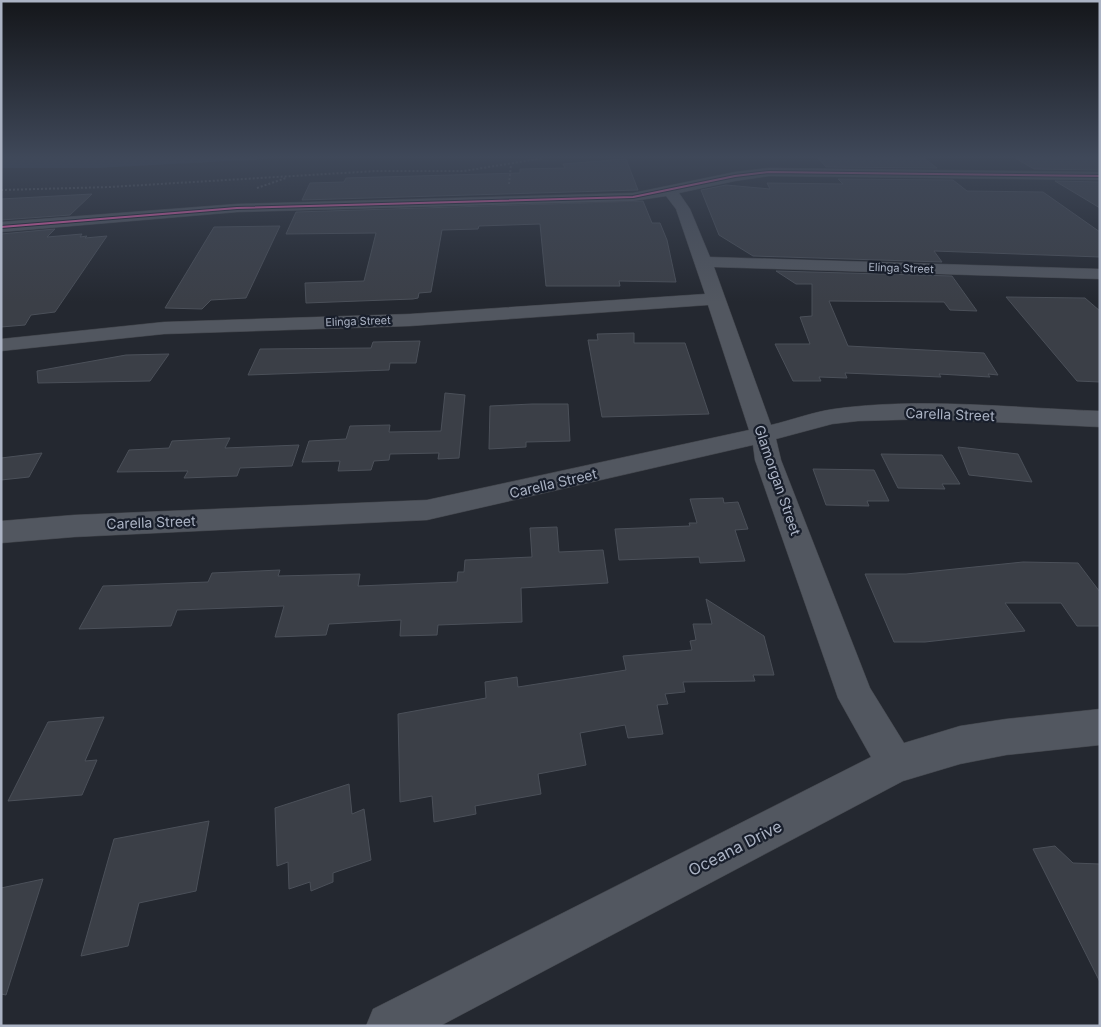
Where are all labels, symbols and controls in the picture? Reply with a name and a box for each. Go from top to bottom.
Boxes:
street label: Elinga Street [868,260,934,276]
street label: Elinga Street [325,313,391,329]
street label: Carella Street [905,404,995,424]
street label: Glamorgan Street [751,423,805,538]
street label: Carella Street [508,465,599,501]
street label: Carella Street [106,512,196,532]
street label: Oceana Drive [685,816,785,880]

